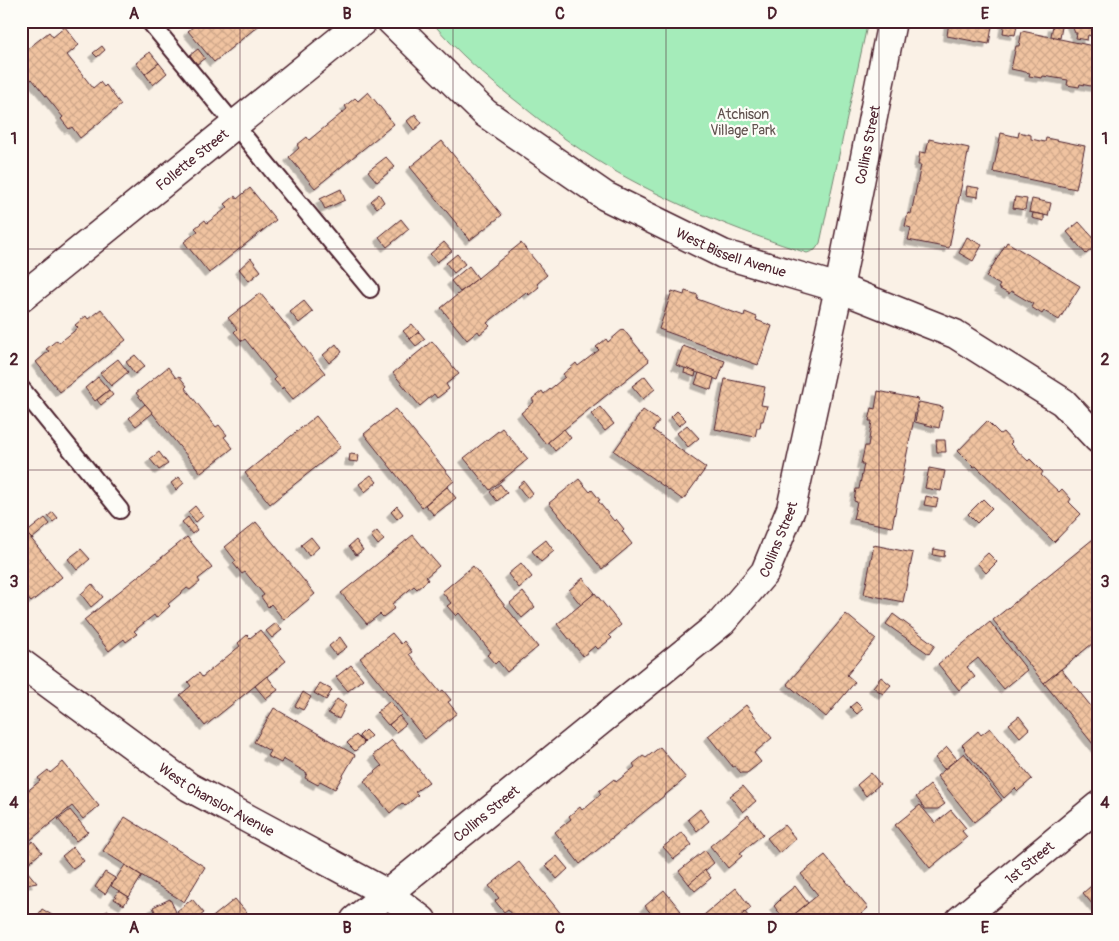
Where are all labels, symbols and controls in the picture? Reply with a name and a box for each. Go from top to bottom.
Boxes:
text: A [129,4,140,24]
text: B [342,4,352,24]
text: C [555,4,565,24]
text: D [767,4,777,24]
text: E [981,4,990,24]
street label: Collins Street [851,103,884,186]
park label: Atchison Village Park [710,106,776,139]
street label: Follette Street [152,125,232,194]
text: 1 [11,129,17,149]
text: 1 [1102,129,1108,149]
street label: West Bissell Avenue [673,224,788,281]
text: 2 [10,350,19,370]
text: 2 [1101,350,1110,370]
street label: Collins Street [755,500,801,581]
text: 3 [10,572,19,592]
text: 3 [1101,572,1110,592]
street label: West Chanslor Avenue [156,759,277,840]
street label: Collins Street [450,781,523,845]
text: 4 [9,793,19,813]
text: 4 [1100,793,1110,813]
street label: 1st Street [1001,837,1058,888]
text: A [129,918,140,938]
text: B [342,918,352,938]
text: C [555,918,565,938]
text: D [767,918,777,938]
text: E [981,918,990,938]

